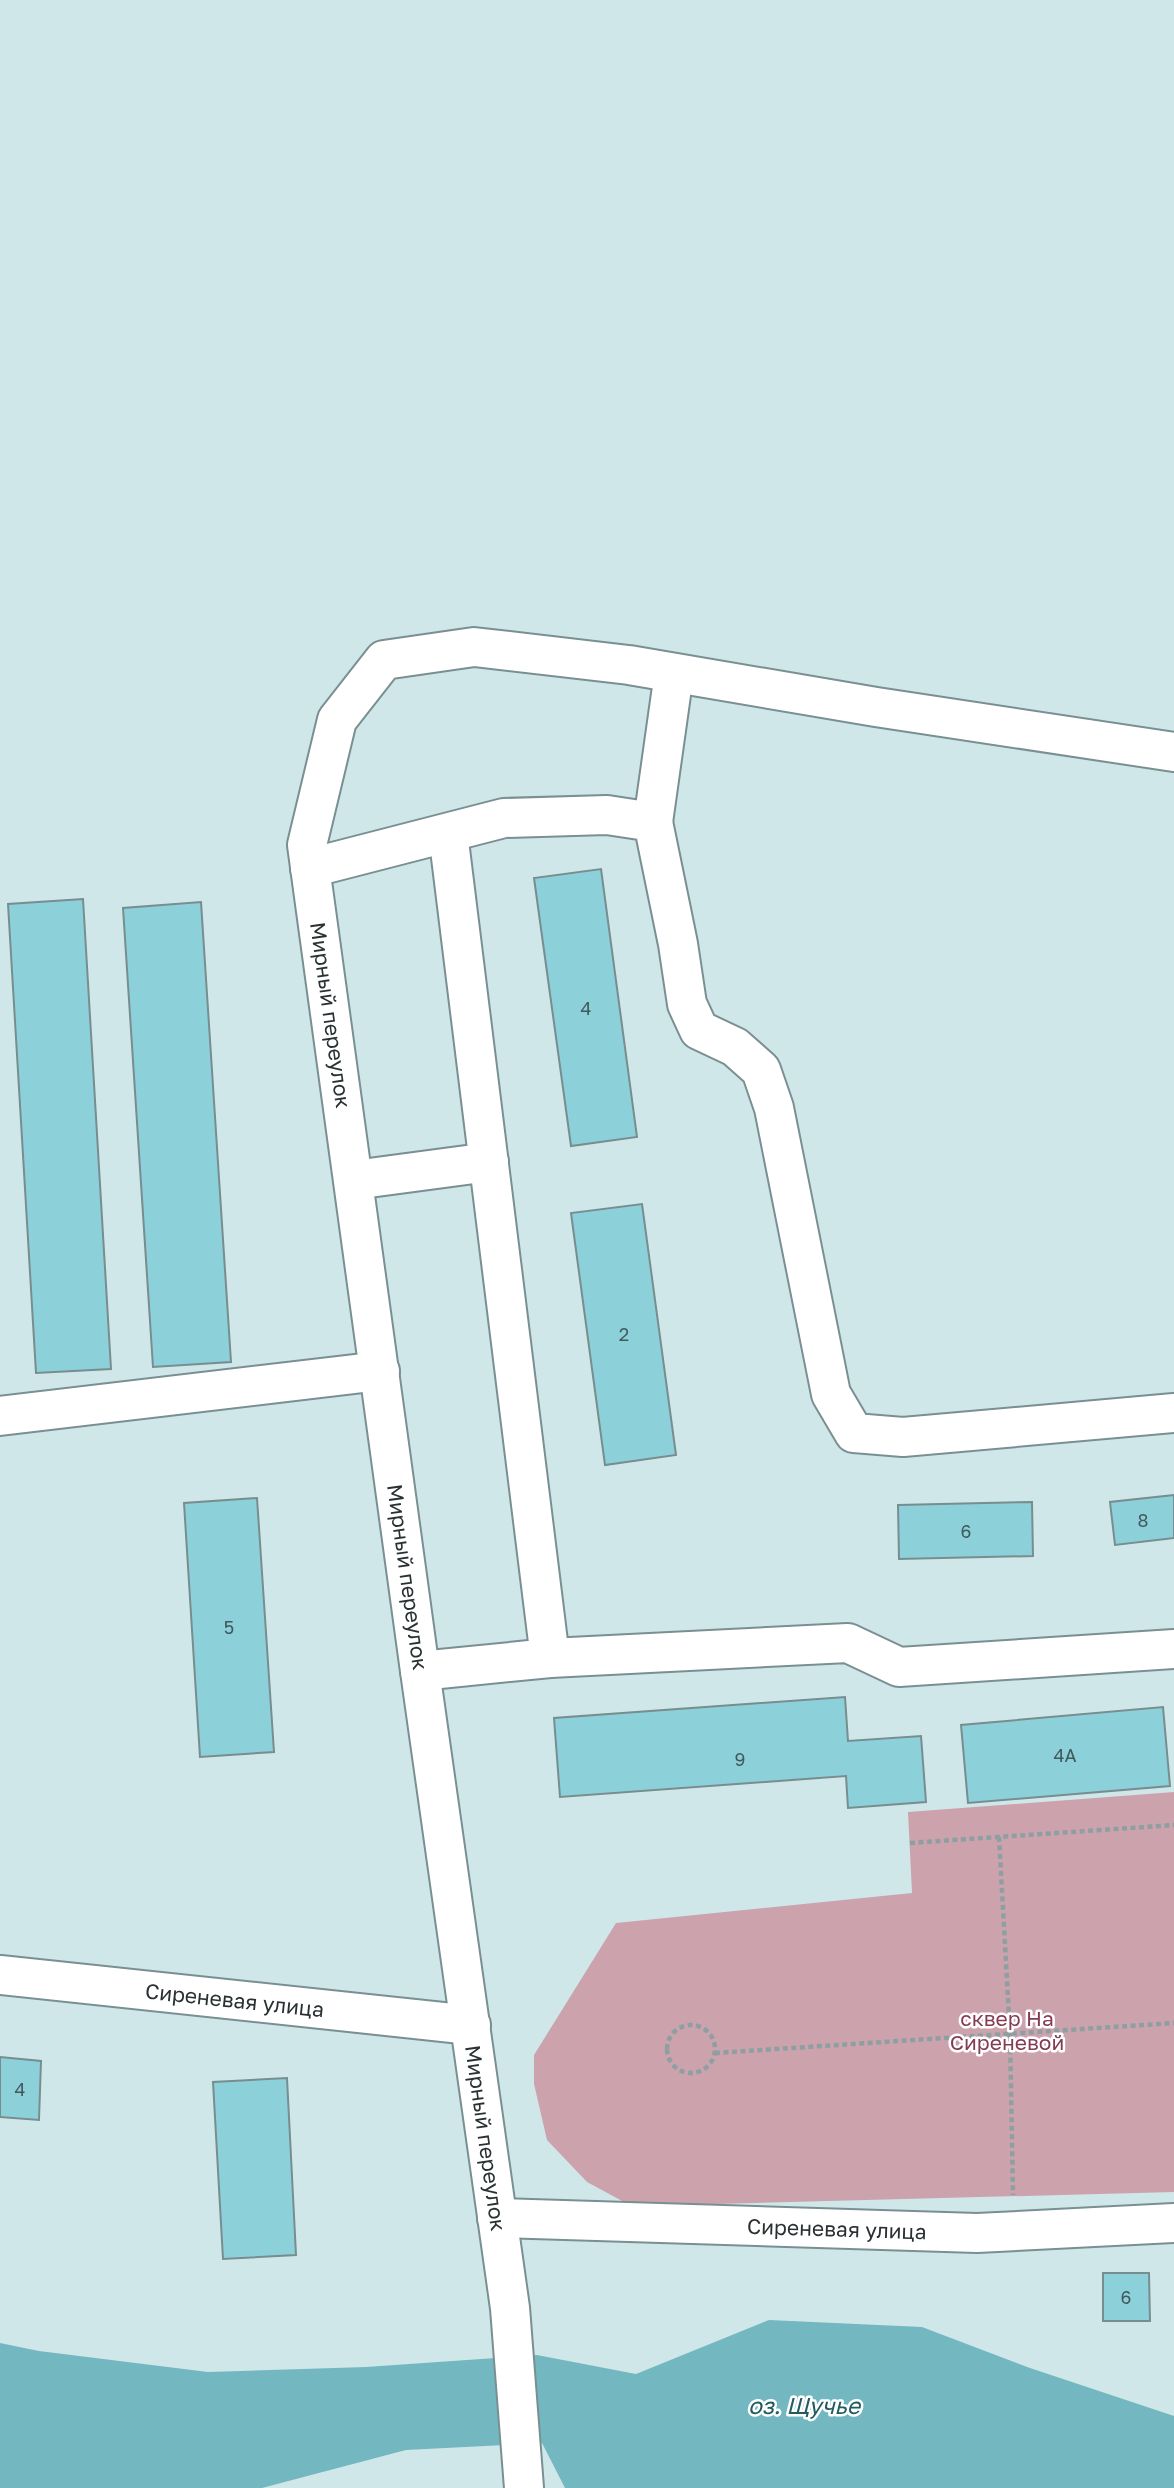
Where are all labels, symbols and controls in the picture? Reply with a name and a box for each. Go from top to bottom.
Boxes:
street label: Мирный переулок [305,920,357,1110]
house number: 4 [581,997,592,1019]
house number: 2 [619,1323,629,1345]
street label: Мирный переулок [382,1482,434,1672]
house number: 8 [1138,1509,1148,1531]
house number: 6 [961,1520,971,1542]
house number: 5 [224,1616,234,1638]
house number: 4А [1053,1744,1077,1766]
house number: 9 [735,1748,745,1770]
street label: Сиреневая улица [144,1977,325,2022]
park label: сквер На Сиреневой [950,2005,1064,2055]
street label: Мирный переулок [460,2043,512,2233]
house number: 4 [15,2078,26,2100]
street label: Сиреневая улица [747,2213,927,2244]
house number: 6 [1121,2286,1131,2308]
water label: оз. Щучье [748,2391,862,2419]

